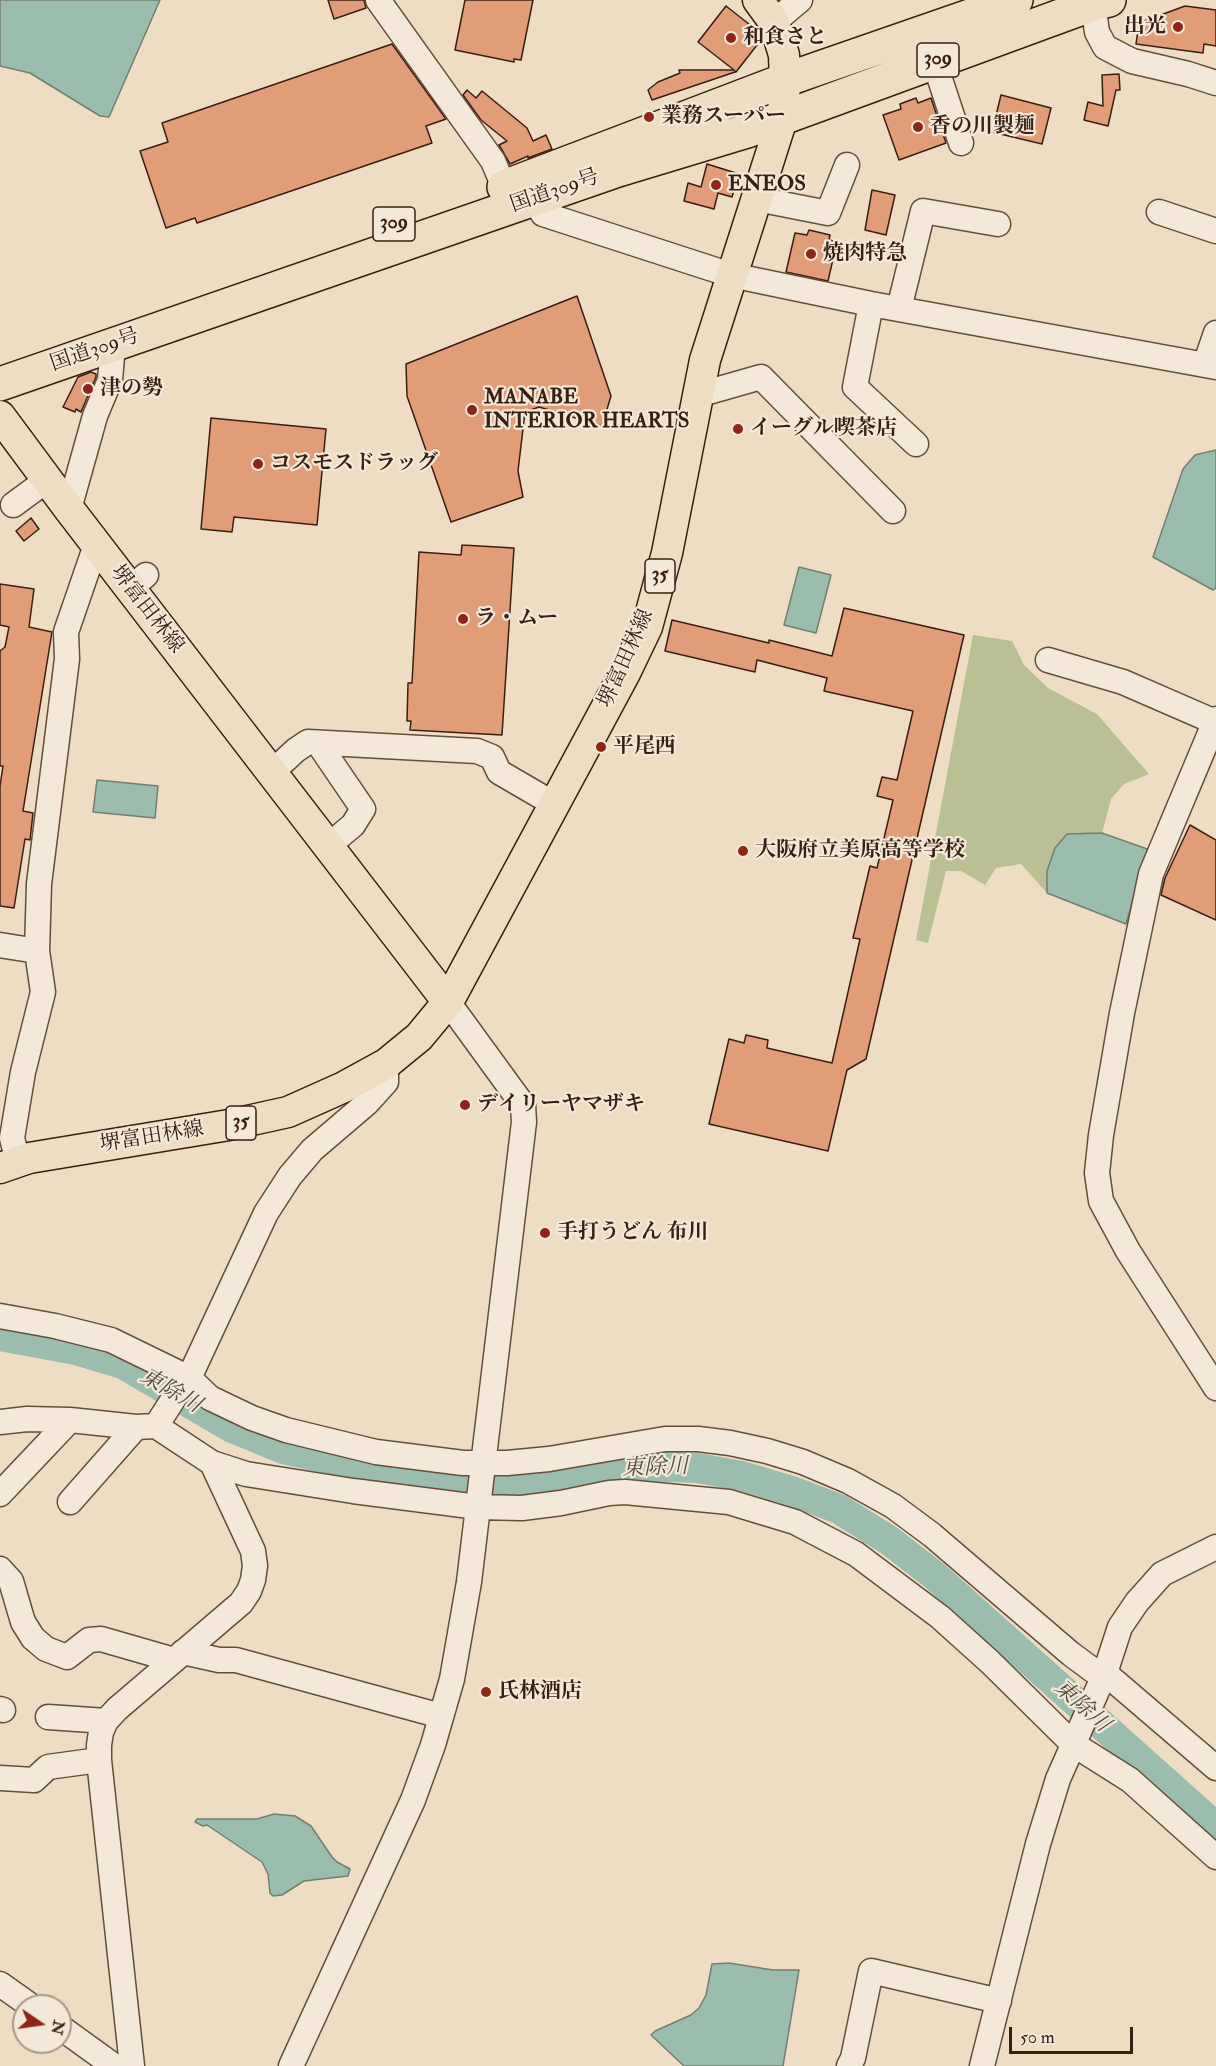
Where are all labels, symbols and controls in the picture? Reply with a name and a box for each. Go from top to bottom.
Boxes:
place label: 出光 [1124,14,1166,40]
marker: 出光 [1171,20,1185,34]
place label: 和食さと [743,25,827,51]
marker: 和食さと [724,31,738,45]
road number: 309 [917,43,959,77]
place label: 業務スーパー [661,104,786,130]
marker: 業務スーパー [642,110,656,124]
place label: 香の川製麺 [930,114,1035,140]
marker: 香の川製麺 [911,120,925,134]
street label: 国道309号 [507,165,603,219]
place label: ENEOS [728,172,806,198]
marker: ENEOS [709,178,723,192]
road number: 309 [373,207,415,241]
place label: 焼肉特急 [823,241,907,267]
marker: 焼肉特急 [804,247,818,261]
street label: 国道309号 [47,324,143,378]
place label: 津の勢 [100,376,163,402]
marker: 津の勢 [81,382,95,396]
place label: MANABE INTERIOR HEARTS [484,385,689,435]
marker: MANABE INTERIOR HEARTS [465,403,479,417]
place label: イーグル喫茶店 [750,416,897,442]
marker: イーグル喫茶店 [731,422,745,436]
place label: コスモスドラッグ [270,451,438,477]
marker: コスモスドラッグ [251,457,265,471]
road number: 35 [645,559,675,593]
street label: 堺富田林線 [104,561,188,659]
place label: ラ・ムー [475,606,558,632]
street label: 堺富田林線 [594,606,660,712]
marker: ラ・ムー [456,612,470,626]
place label: 平尾西 [613,734,676,760]
marker: 平尾西 [594,740,608,754]
place label: 大阪府立美原高等学校 [755,838,965,864]
marker: 大阪府立美原高等学校 [736,844,750,858]
place label: デイリーヤマザキ [477,1092,645,1118]
marker: デイリーヤマザキ [458,1098,472,1112]
road number: 35 [226,1106,256,1140]
street label: 堺富田林線 [98,1117,206,1159]
place label: 手打うどん 布川 [557,1220,708,1246]
marker: 手打うどん 布川 [538,1226,552,1240]
water label: 東除川 [135,1364,205,1420]
water label: 東除川 [622,1455,688,1483]
water label: 東除川 [1048,1675,1114,1739]
place label: 氏林酒店 [498,1679,582,1705]
marker: 氏林酒店 [479,1685,493,1699]
north arrow [12,1994,72,2054]
scale bar [1012,2015,1136,2053]
text: N [46,2018,69,2037]
text: 50 m [1020,2026,1055,2049]

